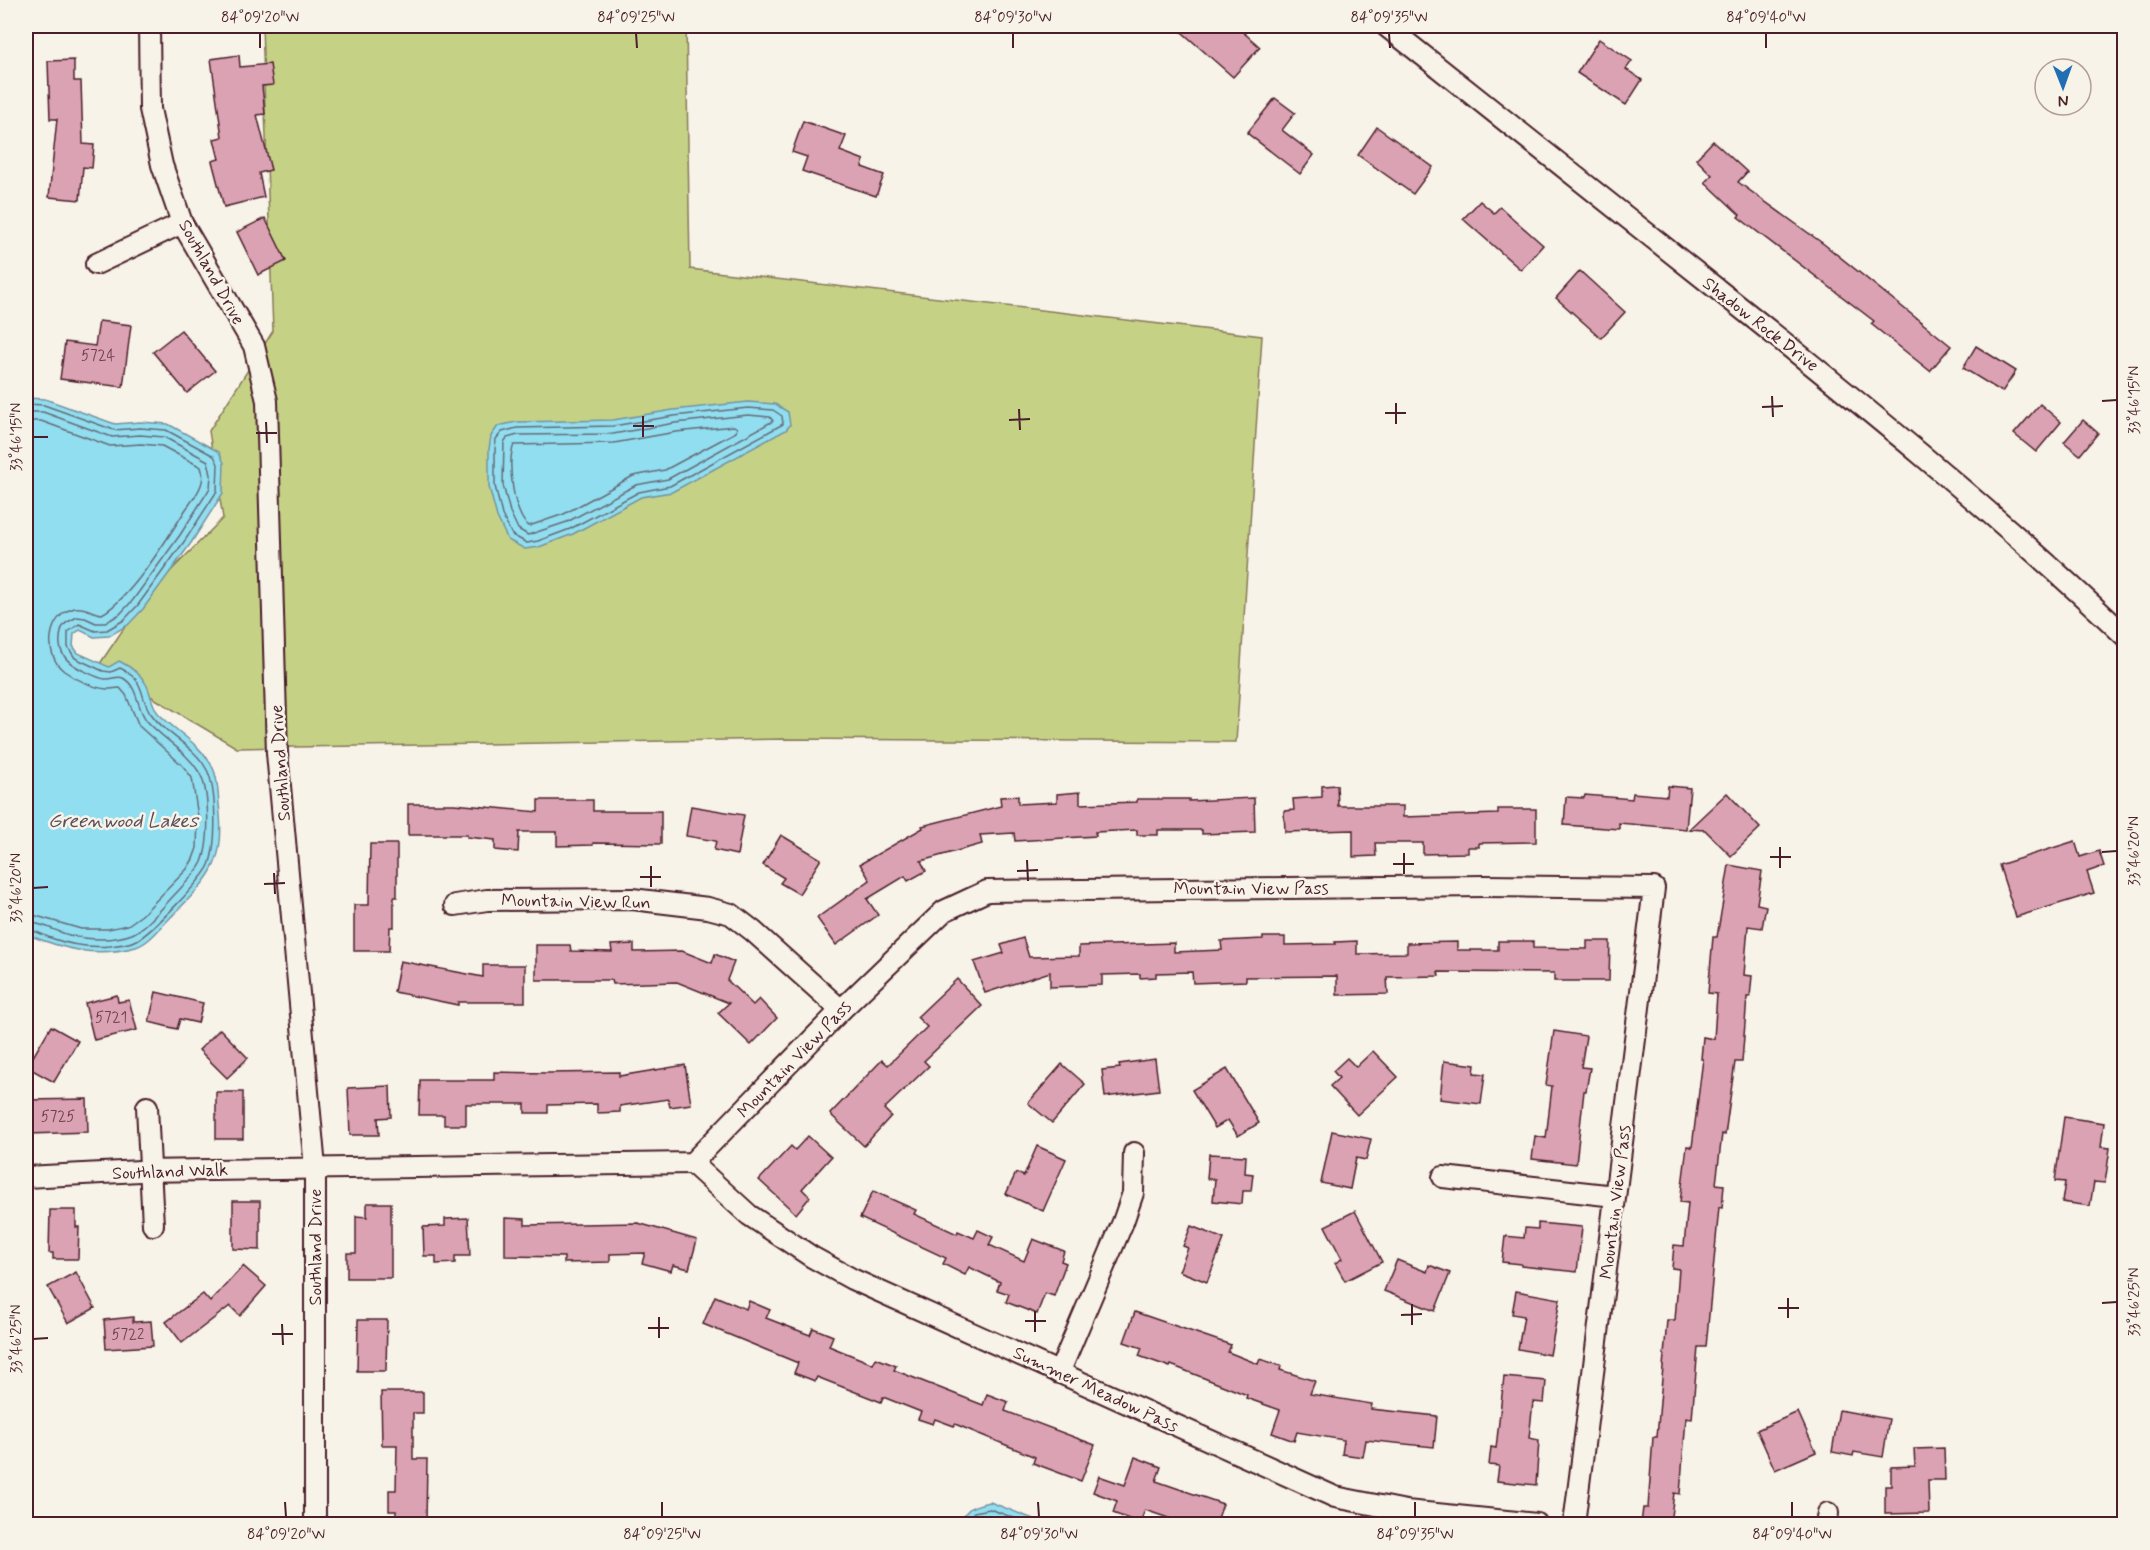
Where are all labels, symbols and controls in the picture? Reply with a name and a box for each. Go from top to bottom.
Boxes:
text: 84°09'20"W [221,8,299,28]
text: 84°09'25"W [597,8,675,28]
text: 84°09'30"W [974,8,1052,28]
text: 84°09'35"W [1351,8,1427,28]
text: 84°09'40"W [1726,8,1806,28]
north arrow [2033,57,2093,117]
text: N [2058,90,2069,111]
street label: Southland Drive [172,216,250,329]
street label: Shadow Rock Drive [1697,272,1823,378]
house number: 5724 [81,346,115,366]
text: 33°46'15"N [2125,366,2145,434]
text: 33°46'15"N [7,403,27,471]
street label: Southland Drive [265,704,297,822]
water label: Greenwood Lakes [48,808,200,835]
text: 33°46'20"N [2125,816,2145,886]
text: 33°46'20"N [7,853,27,923]
street label: Mountain View Pass [1173,877,1329,901]
street label: Mountain View Run [501,889,651,915]
street label: Mountain View Pass [732,996,857,1124]
house number: 5721 [95,1008,127,1028]
house number: 5725 [41,1107,75,1127]
street label: Mountain View Pass [1595,1124,1637,1281]
street label: Southland Walk [112,1158,229,1186]
street label: Southland Drive [304,1189,328,1305]
text: 33°46'25"N [2125,1267,2145,1337]
text: 33°46'25"N [7,1304,27,1374]
house number: 5722 [112,1325,144,1345]
street label: Summer Meadow Pass [1009,1341,1182,1439]
text: 84°09'20"W [247,1525,325,1545]
text: 84°09'25"W [623,1525,701,1545]
text: 84°09'30"W [1000,1525,1078,1545]
text: 84°09'35"W [1377,1525,1453,1545]
text: 84°09'40"W [1752,1525,1832,1545]

